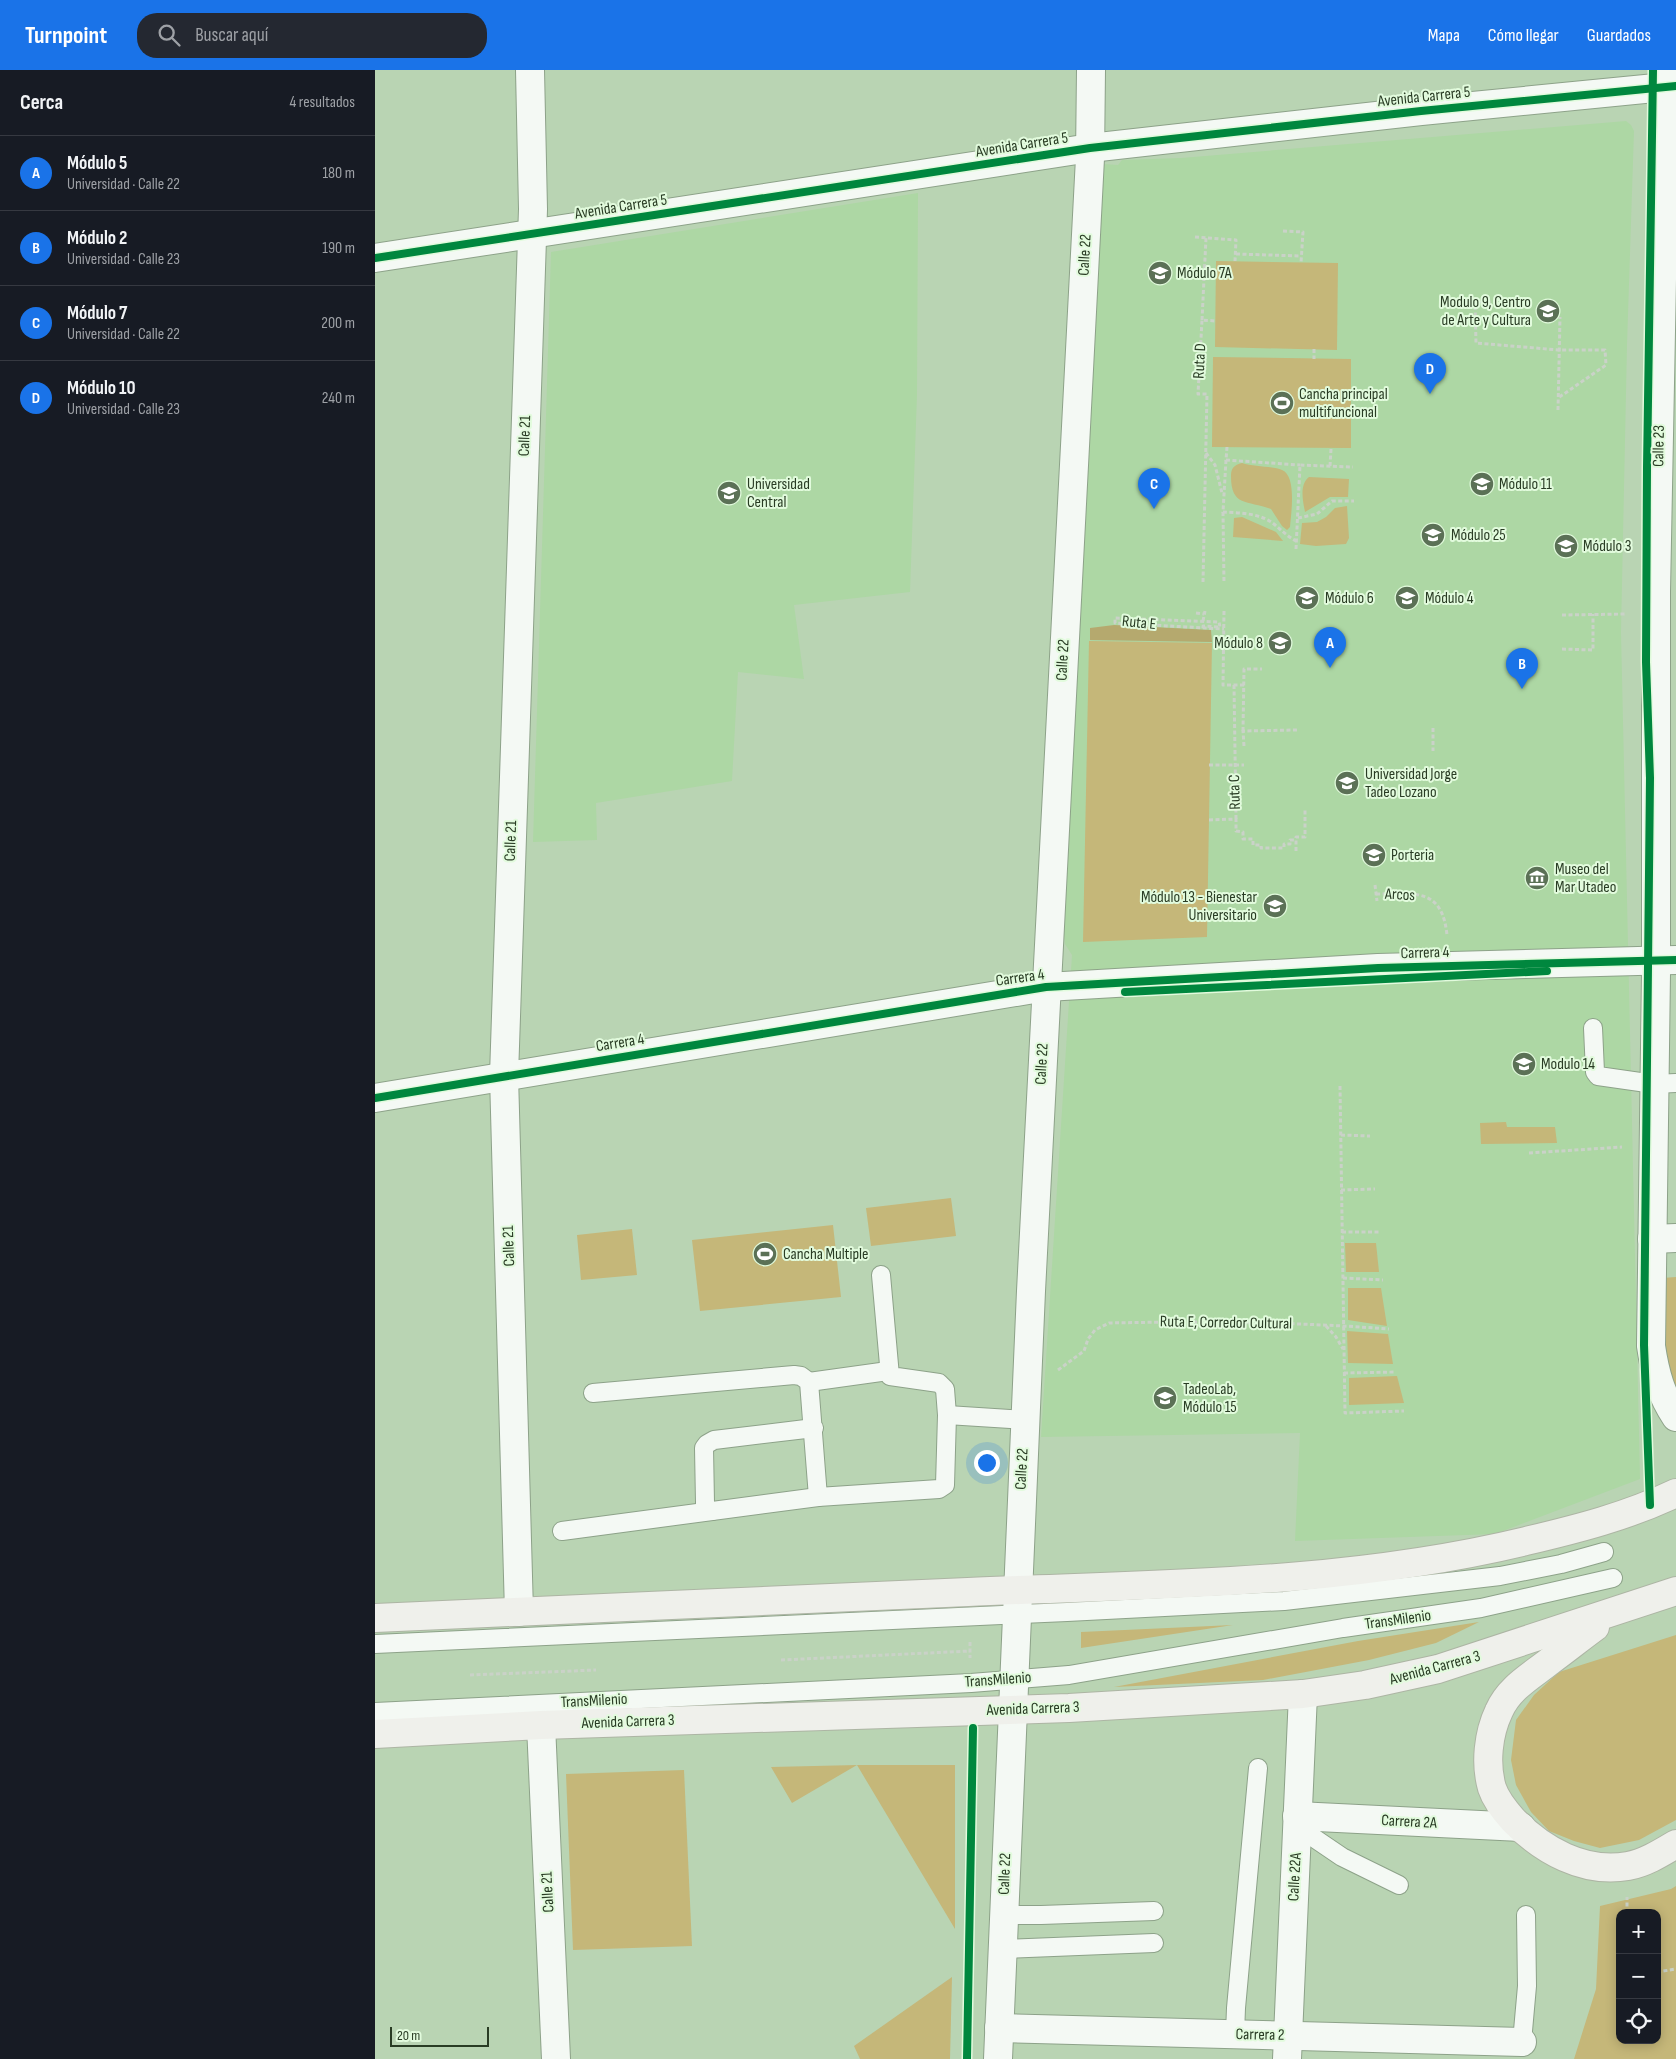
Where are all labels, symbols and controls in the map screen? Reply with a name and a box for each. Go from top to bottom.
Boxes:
search box [137,13,487,58]
text: Turnpoint [25,21,107,50]
icon: search [155,21,183,49]
text: Buscar aquí [195,24,268,47]
text: Mapa [1428,25,1460,46]
text: Cómo llegar [1488,25,1559,46]
text: Guardados [1587,25,1651,46]
street label: Avenida Carrera 5 [1376,83,1471,111]
text: Cerca [20,90,63,115]
text: 4 resultados [290,93,355,112]
street label: Avenida Carrera 5 [974,128,1069,162]
text: Módulo 5 [67,152,127,175]
text: A [32,164,40,183]
text: 180 m [322,164,355,183]
text: Universidad · Calle 22 [67,175,180,194]
street label: Avenida Carrera 5 [573,190,668,224]
text: Módulo 2 [67,227,127,250]
street label: Calle 22 [1074,234,1096,276]
text: B [32,239,40,258]
text: 190 m [322,239,355,258]
text: Universidad · Calle 23 [67,250,180,269]
school or university icon: Módulo 7A [1147,260,1173,286]
place label: Módulo 7A [1177,264,1232,283]
place label: Modulo 9, Centro de Arte y Cultura [1440,293,1531,330]
school or university icon: Modulo 9, Centro de Arte y Cultura [1535,298,1561,324]
text: Módulo 7 [67,302,127,325]
text: C [32,314,40,333]
text: 200 m [321,314,355,333]
text: Universidad · Calle 22 [67,325,180,344]
street label: Ruta D [1190,343,1210,379]
pin: D [1414,353,1446,394]
text: Módulo 10 [67,377,135,400]
place label: Cancha principal multifuncional [1299,385,1388,422]
text: D [32,389,40,408]
text: 240 m [322,389,355,408]
sports icon: Cancha principal multifuncional [1269,390,1295,416]
text: Universidad · Calle 23 [67,400,180,419]
street label: Calle 21 [515,415,535,457]
street label: Calle 23 [1649,425,1669,467]
pin: C [1138,468,1170,509]
school or university icon: Módulo 11 [1469,471,1495,497]
place label: Universidad Central [747,475,810,512]
place label: Módulo 11 [1499,475,1552,494]
school or university icon: Universidad Central [716,480,742,506]
school or university icon: Módulo 25 [1420,522,1446,548]
place label: Módulo 25 [1451,526,1506,545]
school or university icon: Módulo 3 [1553,533,1579,559]
place label: Módulo 3 [1583,537,1631,556]
school or university icon: Módulo 6 [1294,585,1320,611]
school or university icon: Módulo 4 [1394,585,1420,611]
place label: Módulo 6 [1325,589,1374,608]
place label: Módulo 4 [1425,589,1474,608]
street label: Ruta E [1121,612,1157,634]
pin: A [1314,627,1346,668]
school or university icon: Módulo 8 [1267,630,1293,656]
place label: Módulo 8 [1214,634,1263,653]
street label: Calle 22 [1052,639,1074,681]
pin: B [1506,648,1538,689]
place label: Universidad Jorge Tadeo Lozano [1365,765,1457,802]
school or university icon: Universidad Jorge Tadeo Lozano [1334,770,1360,796]
street label: Ruta C [1225,774,1245,810]
street label: Calle 21 [501,820,521,862]
school or university icon: Porteria [1361,842,1387,868]
place label: Porteria [1391,846,1434,865]
place label: Museo del Mar Utadeo [1555,860,1616,897]
museum icon: Museo del Mar Utadeo [1524,865,1550,891]
street label: Arcos [1383,885,1416,905]
place label: Módulo 13 - Bienestar Universitario [1141,888,1257,925]
school or university icon: Módulo 13 - Bienestar Universitario [1262,893,1288,919]
street label: Carrera 4 [1400,943,1450,963]
street label: Carrera 4 [995,965,1046,991]
street label: Carrera 4 [594,1030,646,1056]
street label: Calle 22 [1031,1043,1053,1085]
school or university icon: Modulo 14 [1511,1051,1537,1077]
place label: Modulo 14 [1541,1055,1595,1074]
street label: Calle 21 [499,1225,519,1267]
sports icon: Cancha Multiple [752,1241,778,1267]
place label: Cancha Multiple [783,1245,869,1264]
street label: Ruta E, Corredor Cultural [1160,1312,1292,1334]
place label: TadeoLab, Módulo 15 [1183,1380,1237,1417]
school or university icon: TadeoLab, Módulo 15 [1152,1385,1178,1411]
street label: Calle 22 [1011,1448,1033,1490]
your location [974,1450,1000,1476]
street label: TransMilenio [1364,1606,1432,1634]
street label: Avenida Carrera 3 [1387,1647,1482,1689]
street label: TransMilenio [964,1668,1032,1692]
street label: TransMilenio [560,1690,628,1712]
street label: Avenida Carrera 3 [985,1698,1080,1720]
street label: Avenida Carrera 3 [580,1711,675,1733]
street label: Carrera 2A [1381,1811,1437,1833]
street label: Calle 22A [1284,1852,1306,1902]
street label: Calle 22 [995,1853,1015,1895]
street label: Calle 21 [537,1871,559,1913]
map controls [1616,1909,1661,2044]
button: + [1616,1909,1661,1954]
button: − [1616,1954,1661,1999]
button: locate [1616,1999,1661,2044]
scale bar [390,2024,489,2047]
street label: Carrera 2 [1236,2025,1284,2045]
text: 20 m [397,2027,420,2044]

